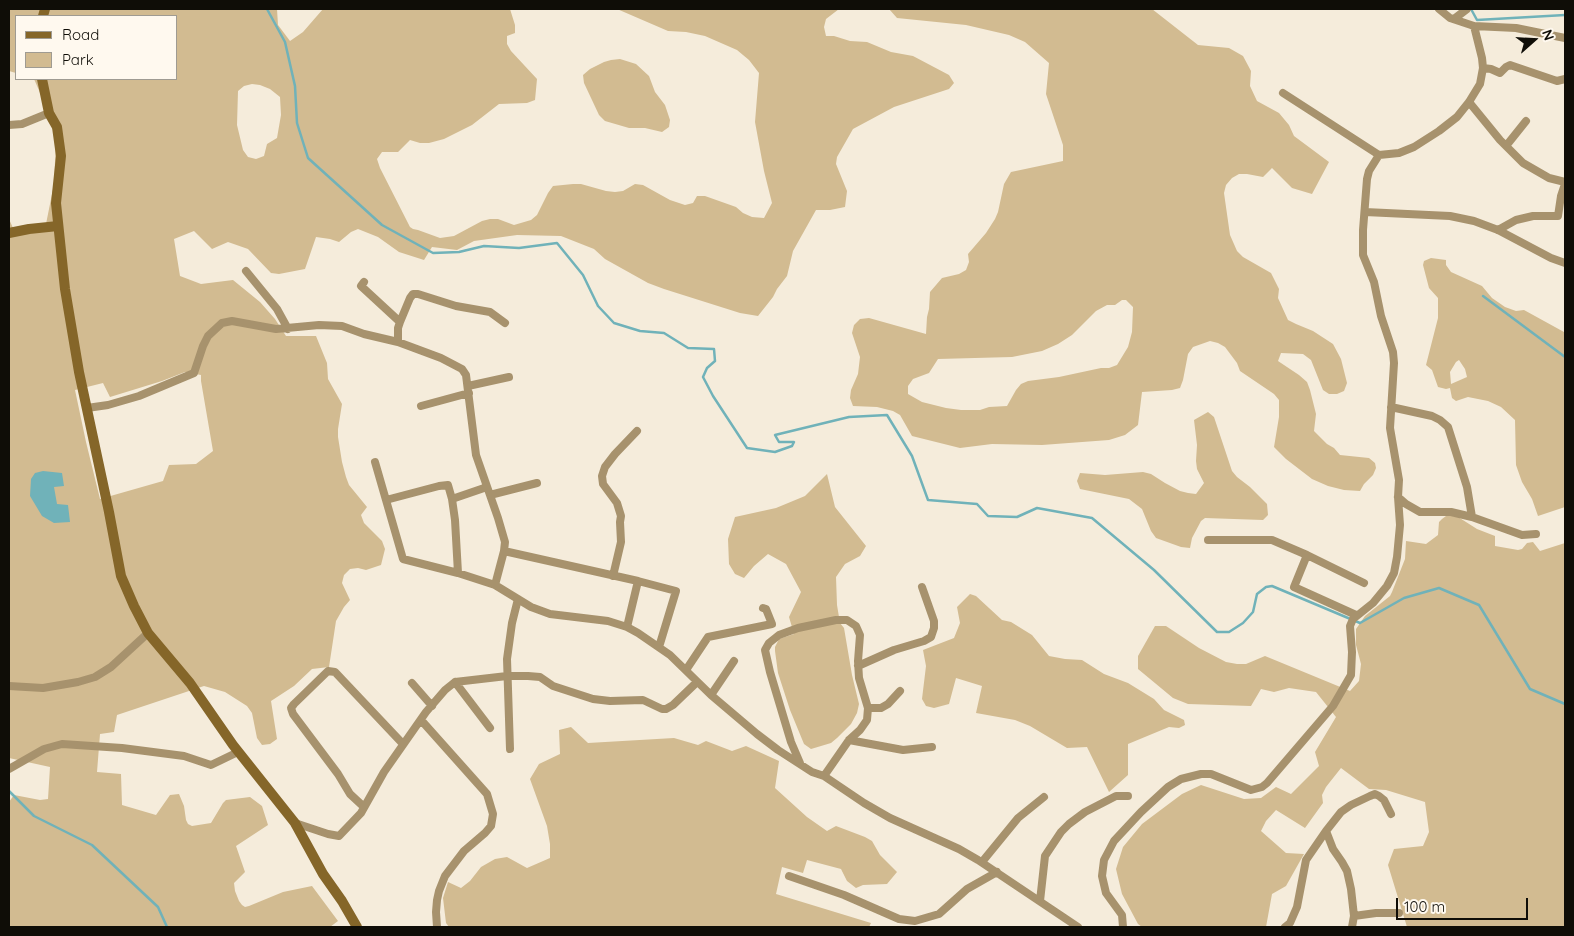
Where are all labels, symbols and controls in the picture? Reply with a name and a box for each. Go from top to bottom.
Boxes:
legend [15,15,178,80]
north arrow [1509,15,1559,65]
text: Road [62,25,99,44]
text: N [1538,27,1558,43]
text: Park [62,50,94,69]
scale bar [1399,888,1532,920]
text: 100 m [1404,897,1445,916]

